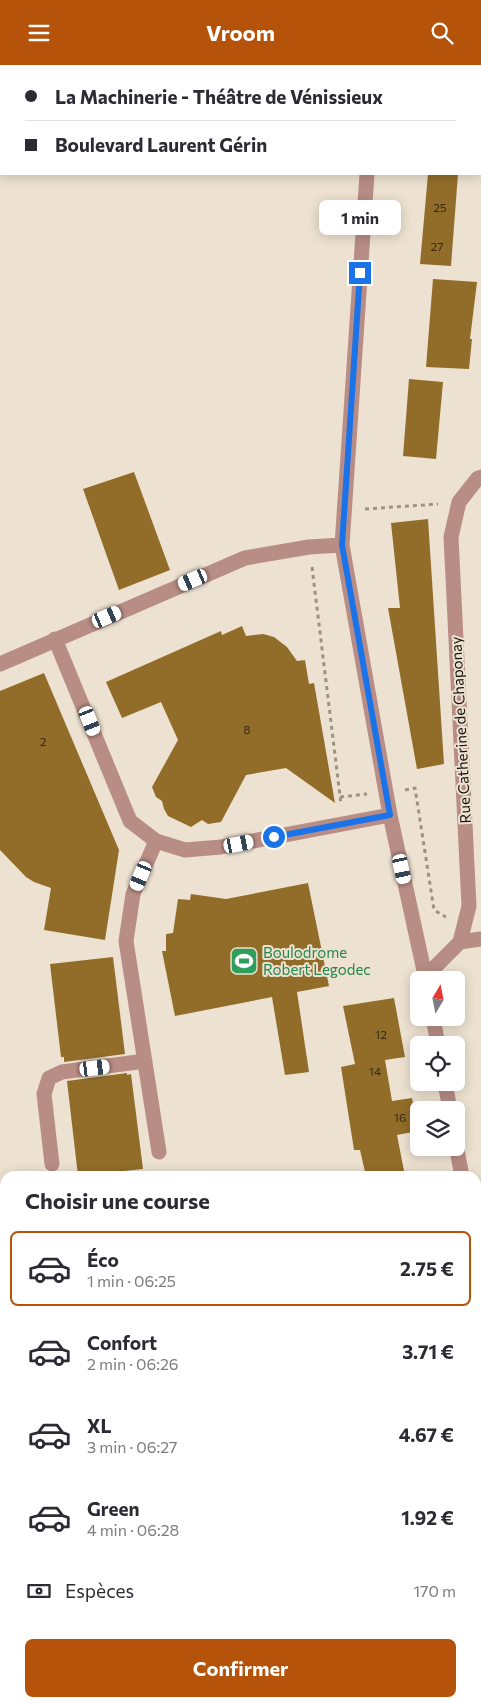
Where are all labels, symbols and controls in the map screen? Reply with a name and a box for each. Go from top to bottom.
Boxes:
icon: menu [25,19,53,47]
text: Vroom [206,19,275,46]
icon: search [428,19,456,47]
text: La Machinerie - Théâtre de Vénissieux [55,85,383,108]
text: Boulevard Laurent Gérin [55,133,267,156]
house number: 25 [433,200,447,214]
callout: 1 min [319,201,401,235]
text: 1 min [341,208,379,227]
house number: 27 [431,239,443,253]
route end [349,262,371,284]
car [176,567,209,593]
car [90,604,123,630]
street label: Rue Catherine de Chaponay [446,636,474,824]
car [77,704,102,738]
house number: 8 [243,722,251,736]
house number: 2 [40,734,47,748]
route start [263,826,285,848]
car [222,834,255,854]
car [391,853,412,885]
car [128,859,153,893]
place label: Boulodrome Robert Legodec [263,943,371,978]
sports icon: Boulodrome Robert Legodec [229,946,259,976]
north arrow [410,971,465,1026]
map controls [410,971,465,1156]
house number: 12 [375,1027,387,1041]
button: locate [410,1036,465,1091]
car [79,1059,110,1077]
house number: 14 [369,1064,381,1078]
button: layers [410,1101,465,1156]
house number: 16 [394,1110,406,1124]
text: Choisir une course [25,1187,210,1214]
icon: car [27,1246,72,1291]
text: Éco [87,1248,119,1271]
text: 2.75 € [400,1257,454,1280]
text: 1 min · 06:25 [87,1271,176,1290]
icon: car [27,1329,72,1374]
text: Confort [87,1331,157,1354]
text: 3.71 € [402,1340,454,1363]
text: 2 min · 06:26 [87,1354,179,1373]
icon: car [27,1412,72,1457]
text: XL [87,1414,112,1437]
text: 4.67 € [399,1423,454,1446]
text: 3 min · 06:27 [87,1437,178,1456]
icon: car [27,1495,72,1540]
text: Green [87,1497,139,1520]
text: 1.92 € [401,1506,454,1529]
text: 4 min · 06:28 [87,1520,179,1539]
icon: cash [25,1577,53,1605]
text: Espèces [65,1579,134,1602]
text: 170 m [413,1581,456,1600]
button: Confirmer [25,1639,456,1697]

